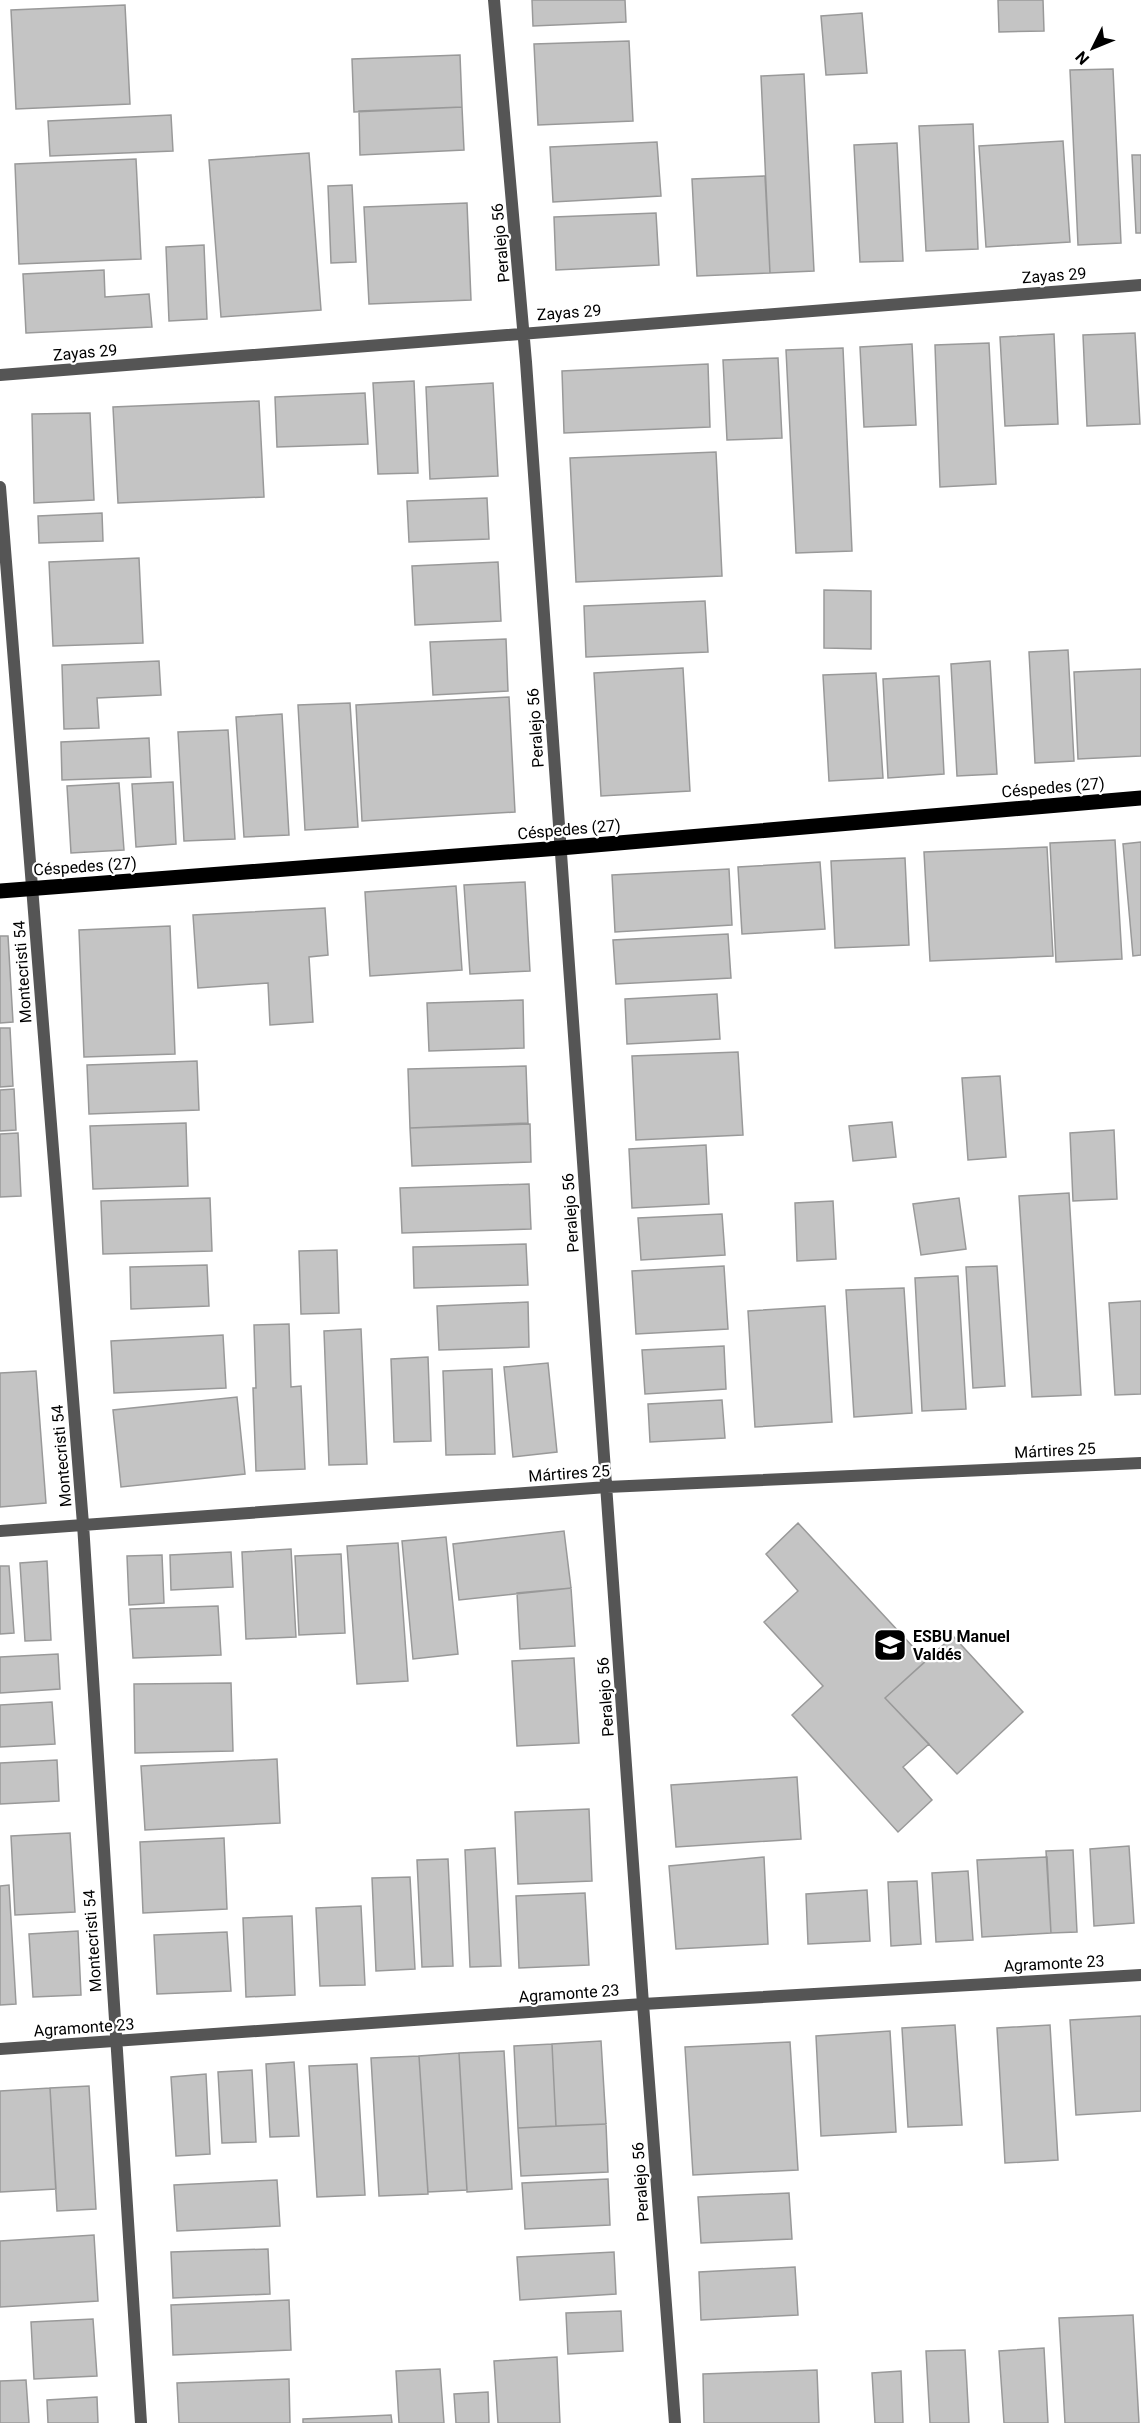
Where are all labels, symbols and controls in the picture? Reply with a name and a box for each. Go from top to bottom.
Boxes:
north arrow [1063,18,1123,78]
text: N [1072,47,1093,68]
street label: Peralejo 56 [488,202,513,283]
street label: Zayas 29 [1021,264,1087,287]
street label: Zayas 29 [536,301,602,324]
street label: Zayas 29 [52,340,118,365]
street label: Peralejo 56 [523,688,548,768]
street label: Céspedes (27) [1001,774,1105,801]
street label: Céspedes (27) [517,816,621,843]
street label: Céspedes (27) [33,853,137,880]
street label: Montecristi 54 [9,920,36,1024]
street label: Peralejo 56 [558,1173,583,1253]
street label: Montecristi 54 [48,1404,75,1508]
street label: Mártires 25 [1014,1439,1096,1462]
street label: Mártires 25 [528,1461,610,1486]
school or university icon: ESBU Manuel Valdés [872,1627,908,1663]
place label: ESBU Manuel Valdés [913,1627,1010,1664]
street label: Peralejo 56 [593,1657,618,1737]
street label: Montecristi 54 [79,1889,106,1993]
street label: Agramonte 23 [1003,1951,1105,1976]
street label: Agramonte 23 [518,1981,620,2006]
street label: Agramonte 23 [33,2015,135,2040]
street label: Peralejo 56 [628,2142,653,2222]

